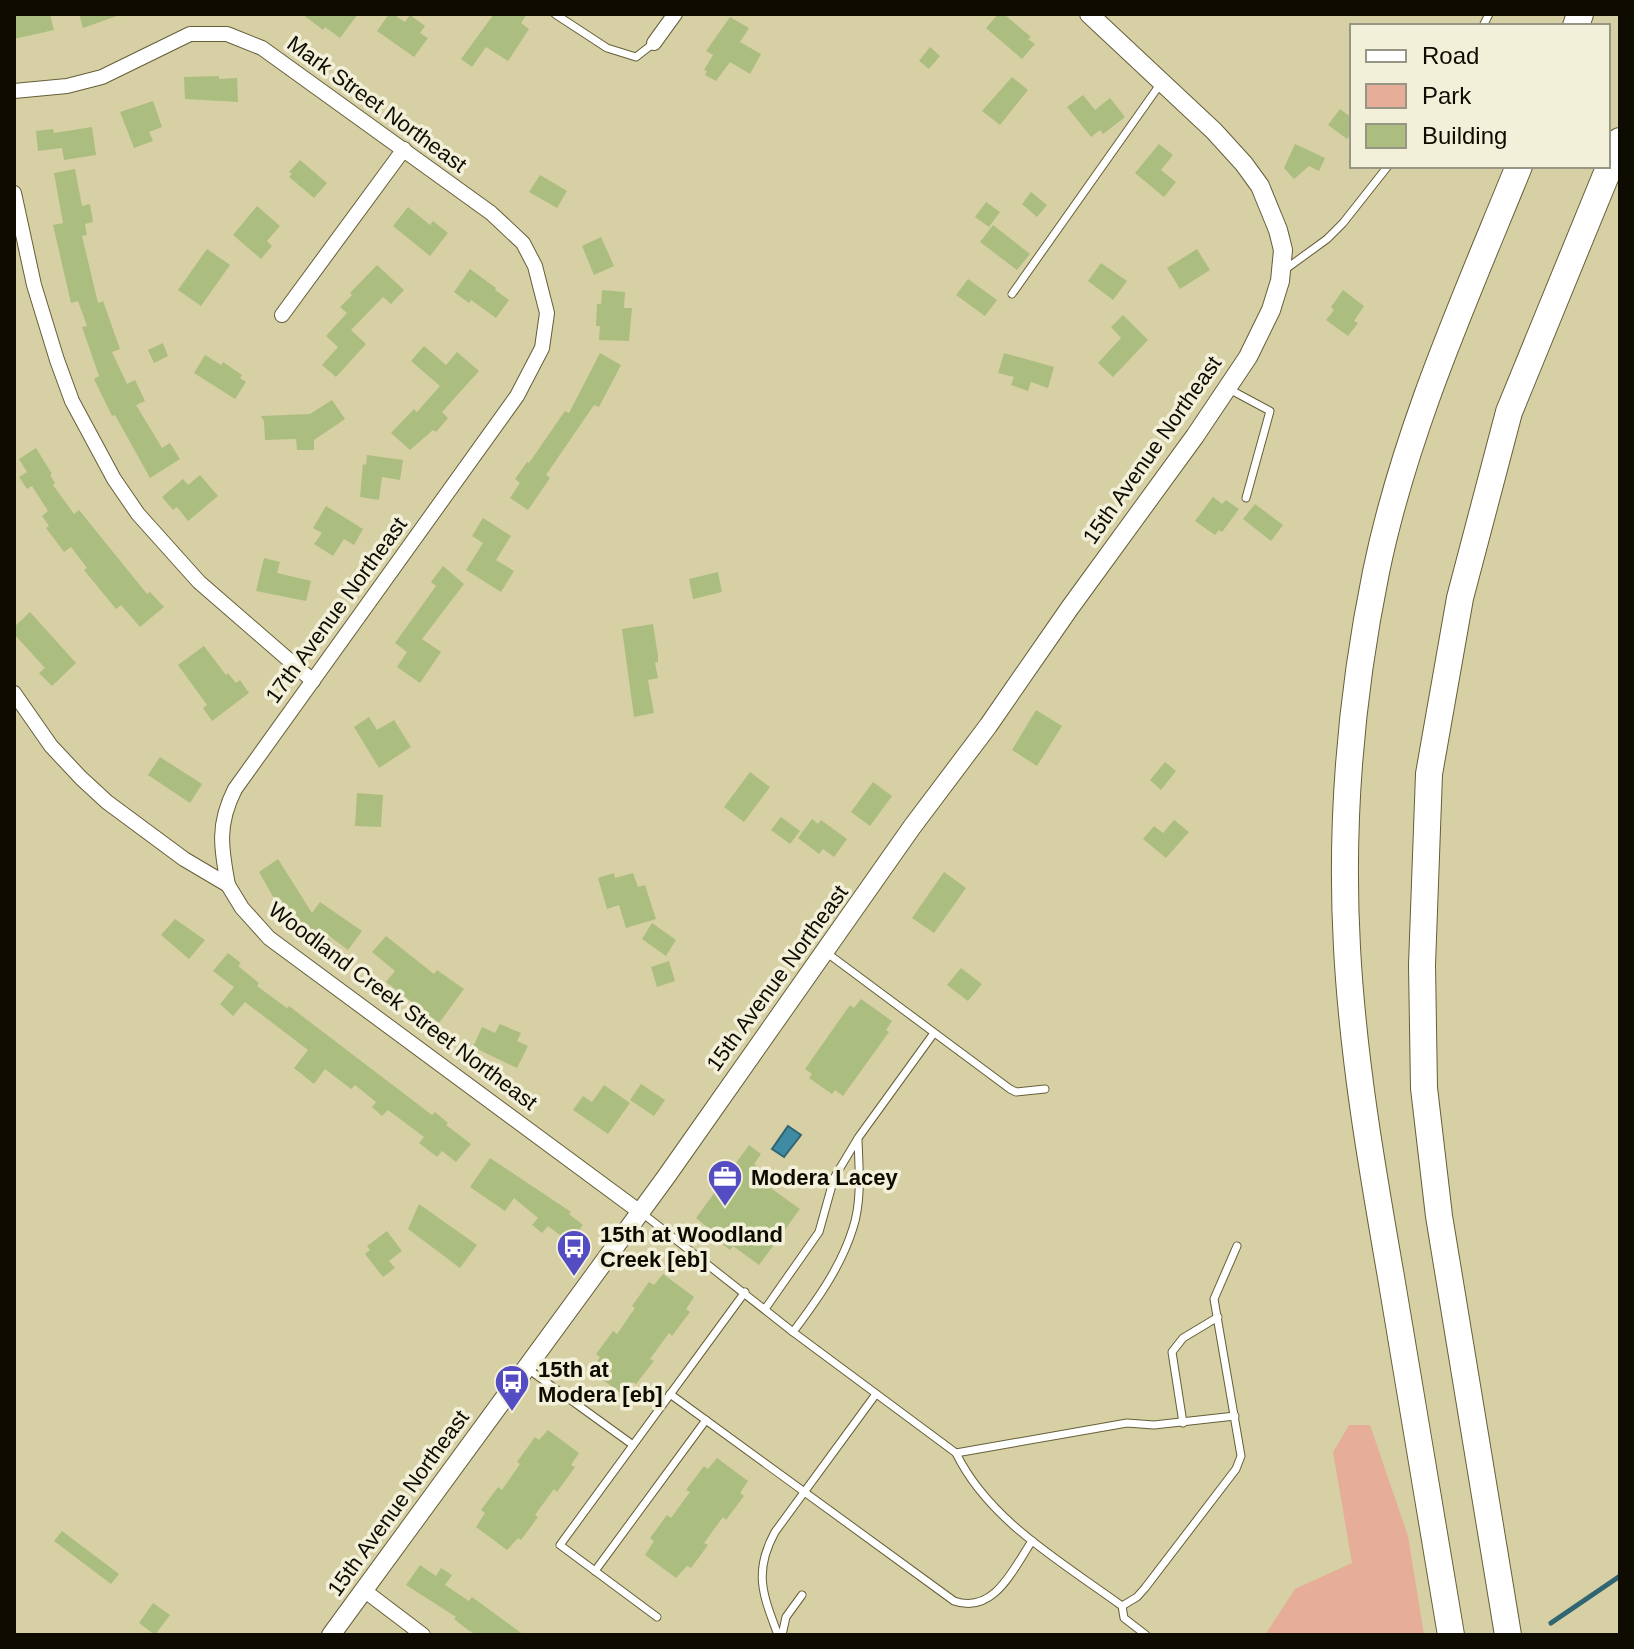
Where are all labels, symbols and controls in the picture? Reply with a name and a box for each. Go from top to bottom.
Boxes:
legend [1350,24,1610,168]
street label: Mark Street Northeast [283,31,471,177]
text: Road [1422,42,1479,69]
text: Park [1422,82,1472,109]
text: Building [1422,122,1507,149]
street label: 15th Avenue Northeast [1078,351,1226,549]
street label: 17th Avenue Northeast [260,512,412,708]
street label: 15th Avenue Northeast [701,880,853,1076]
street label: Woodland Creek Street Northeast [264,897,542,1115]
office icon: Modera Lacey [706,1158,744,1208]
place label: Modera Lacey [751,1165,898,1190]
place label: 15th at Woodland Creek [eb] [600,1222,783,1272]
bus stop icon: 15th at Woodland Creek [eb] [555,1228,593,1278]
place label: 15th at Modera [eb] [538,1357,663,1407]
bus stop icon: 15th at Modera [eb] [493,1363,531,1413]
street label: 15th Avenue Northeast [322,1405,474,1601]

